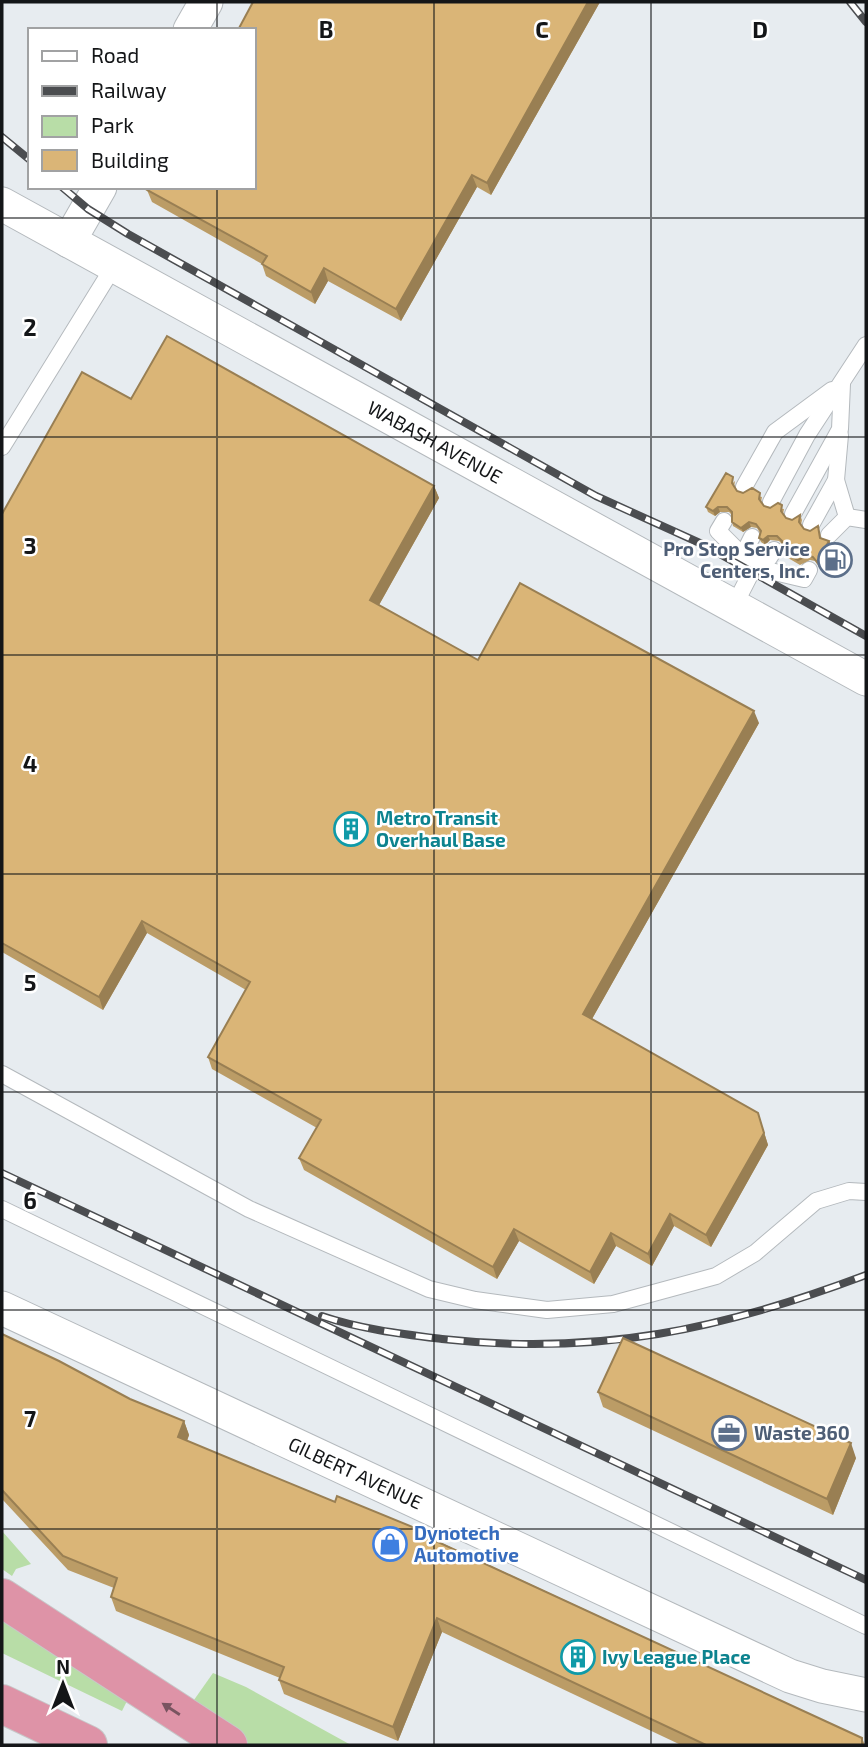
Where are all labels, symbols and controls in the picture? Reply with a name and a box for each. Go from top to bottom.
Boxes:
text: B [319,15,333,43]
text: C [535,15,549,43]
text: D [752,15,768,43]
legend [28,28,256,189]
text: Road [91,42,139,67]
text: Railway [91,77,167,102]
text: Park [91,112,134,137]
text: Building [91,147,169,172]
text: 2 [23,313,37,341]
street label: WABASH AVENUE [364,395,507,488]
text: 3 [23,531,37,559]
place label: Pro Stop Service Centers, Inc. [663,537,810,582]
fuel station icon: Pro Stop Service Centers, Inc. [816,541,854,579]
text: 4 [23,749,37,777]
place label: Metro Transit Overhaul Base [376,806,506,851]
building icon: Metro Transit Overhaul Base [332,810,370,848]
text: 5 [24,968,36,996]
text: 6 [23,1186,37,1214]
text: 7 [24,1404,36,1432]
office icon: Waste 360 [710,1414,748,1452]
place label: Waste 360 [754,1421,850,1444]
street label: GILBERT AVENUE [285,1431,426,1514]
place label: Dynotech Automotive [414,1521,519,1566]
shop icon: Dynotech Automotive [371,1525,409,1563]
building icon: Ivy League Place [559,1638,597,1676]
place label: Ivy League Place [602,1645,751,1669]
north arrow [28,1649,98,1719]
text: N [56,1655,70,1678]
one-way arrow [161,1702,180,1715]

